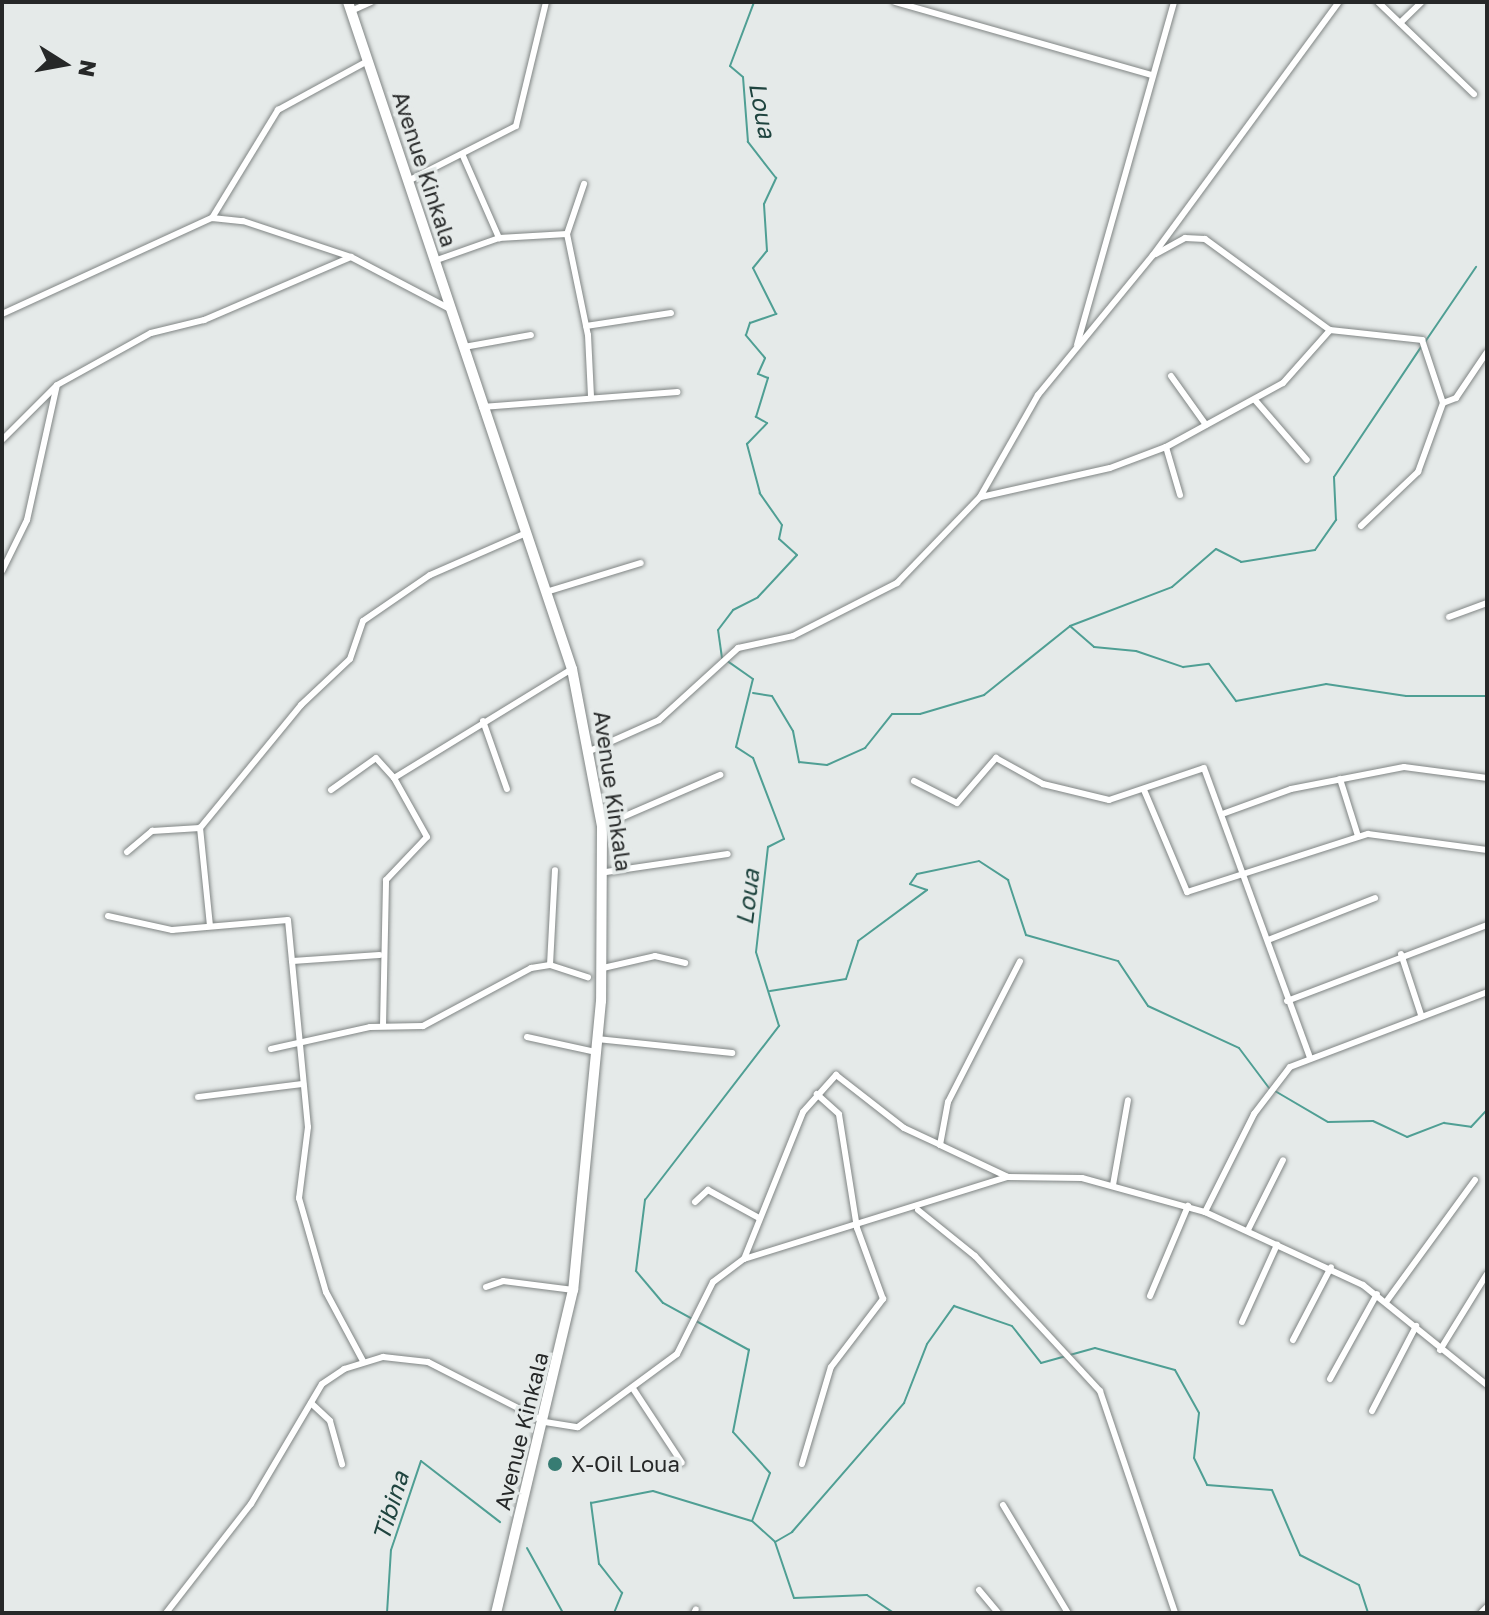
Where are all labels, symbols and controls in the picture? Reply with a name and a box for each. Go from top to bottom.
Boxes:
north arrow [24,24,104,104]
text: N [73,58,103,79]
water label: Loua [744,80,782,140]
street label: Avenue Kinkala [387,88,463,250]
street label: Avenue Kinkala [589,709,637,873]
water label: Loua [729,867,765,927]
street label: Avenue Kinkala [489,1349,553,1513]
place label: X-Oil Loua [571,1451,680,1477]
marker: X-Oil Loua [546,1455,564,1473]
water label: Tibina [366,1468,414,1544]

